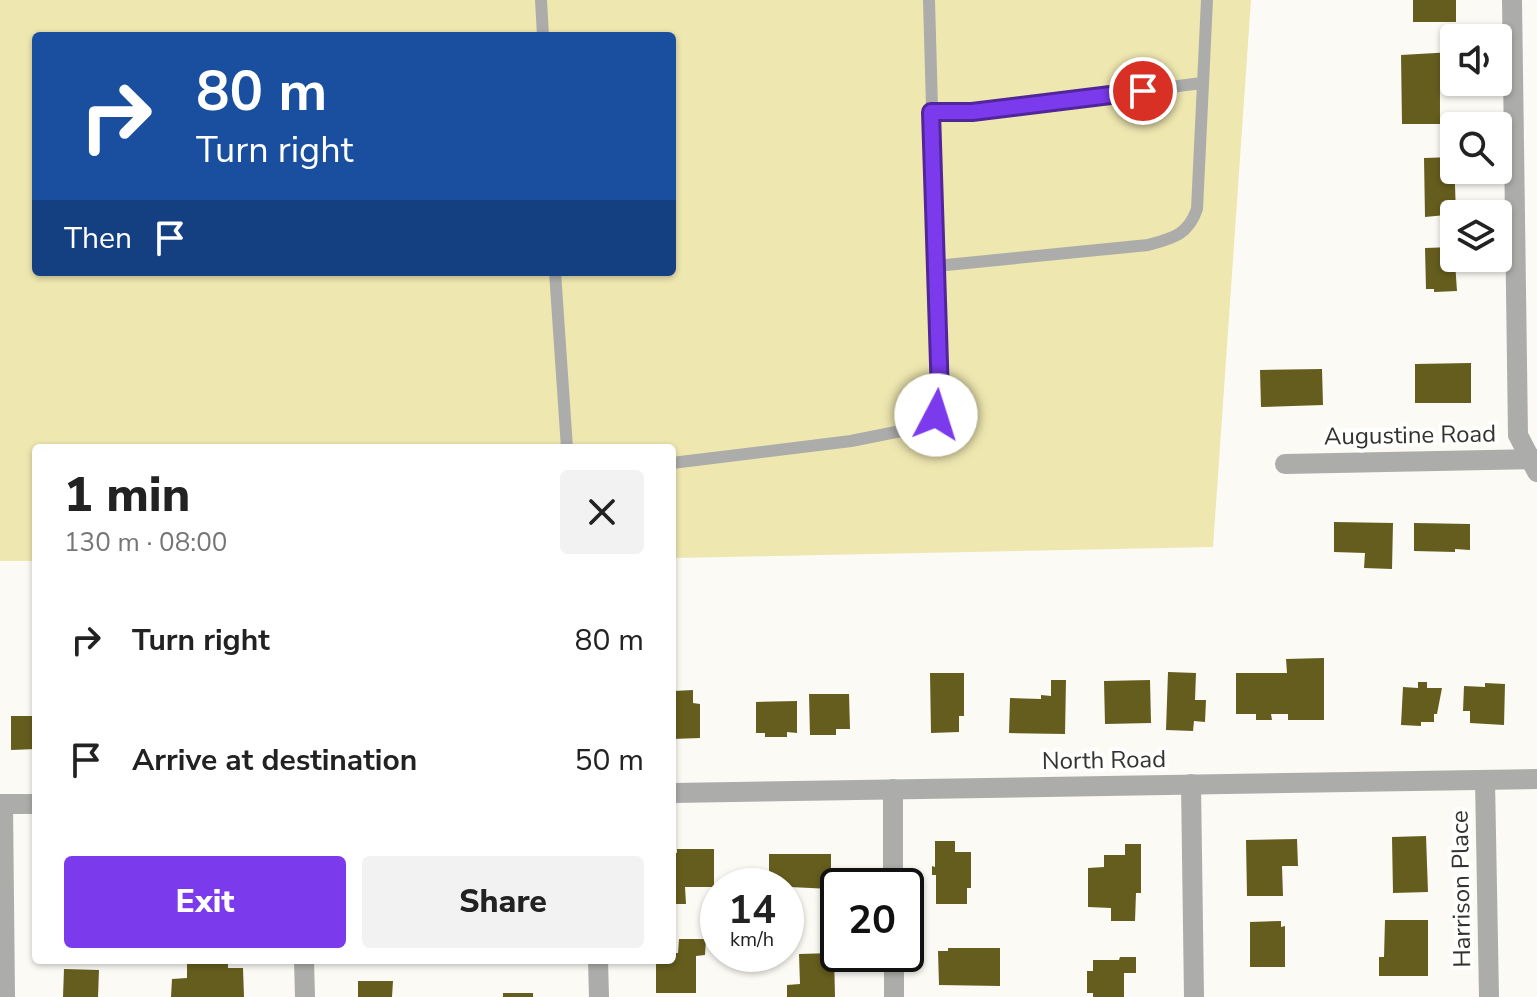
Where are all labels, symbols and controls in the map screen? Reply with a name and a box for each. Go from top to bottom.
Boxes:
map controls [1440,24,1512,272]
button: sound [1440,24,1512,96]
text: 80 m [196,53,327,130]
pin [1109,57,1177,125]
icon: right [64,64,168,168]
icon: arrive [1121,69,1165,113]
button: search [1440,112,1512,184]
text: Turn right [196,126,353,175]
button: layers [1440,200,1512,272]
icon: arrive [148,216,192,260]
text: Then [64,218,132,259]
position arrow [894,373,978,457]
street label: Augustine Road [1324,417,1496,453]
text: 1 min [64,462,190,528]
button: close [560,470,644,554]
text: 130 m · 08:00 [64,525,227,560]
icon: right [64,618,108,662]
text: Turn right [132,620,270,661]
text: 80 m [575,620,644,661]
icon: arrive [64,738,108,782]
text: Arrive at destination [132,740,417,781]
text: 50 m [575,740,644,781]
street label: North Road [1042,743,1166,777]
street label: Harrison Place [1444,810,1478,968]
button: Exit [64,856,346,948]
button: Share [362,856,644,948]
speed limit sign: 20 [820,868,924,972]
text: 14 [728,883,776,937]
text: km/h [730,926,774,953]

